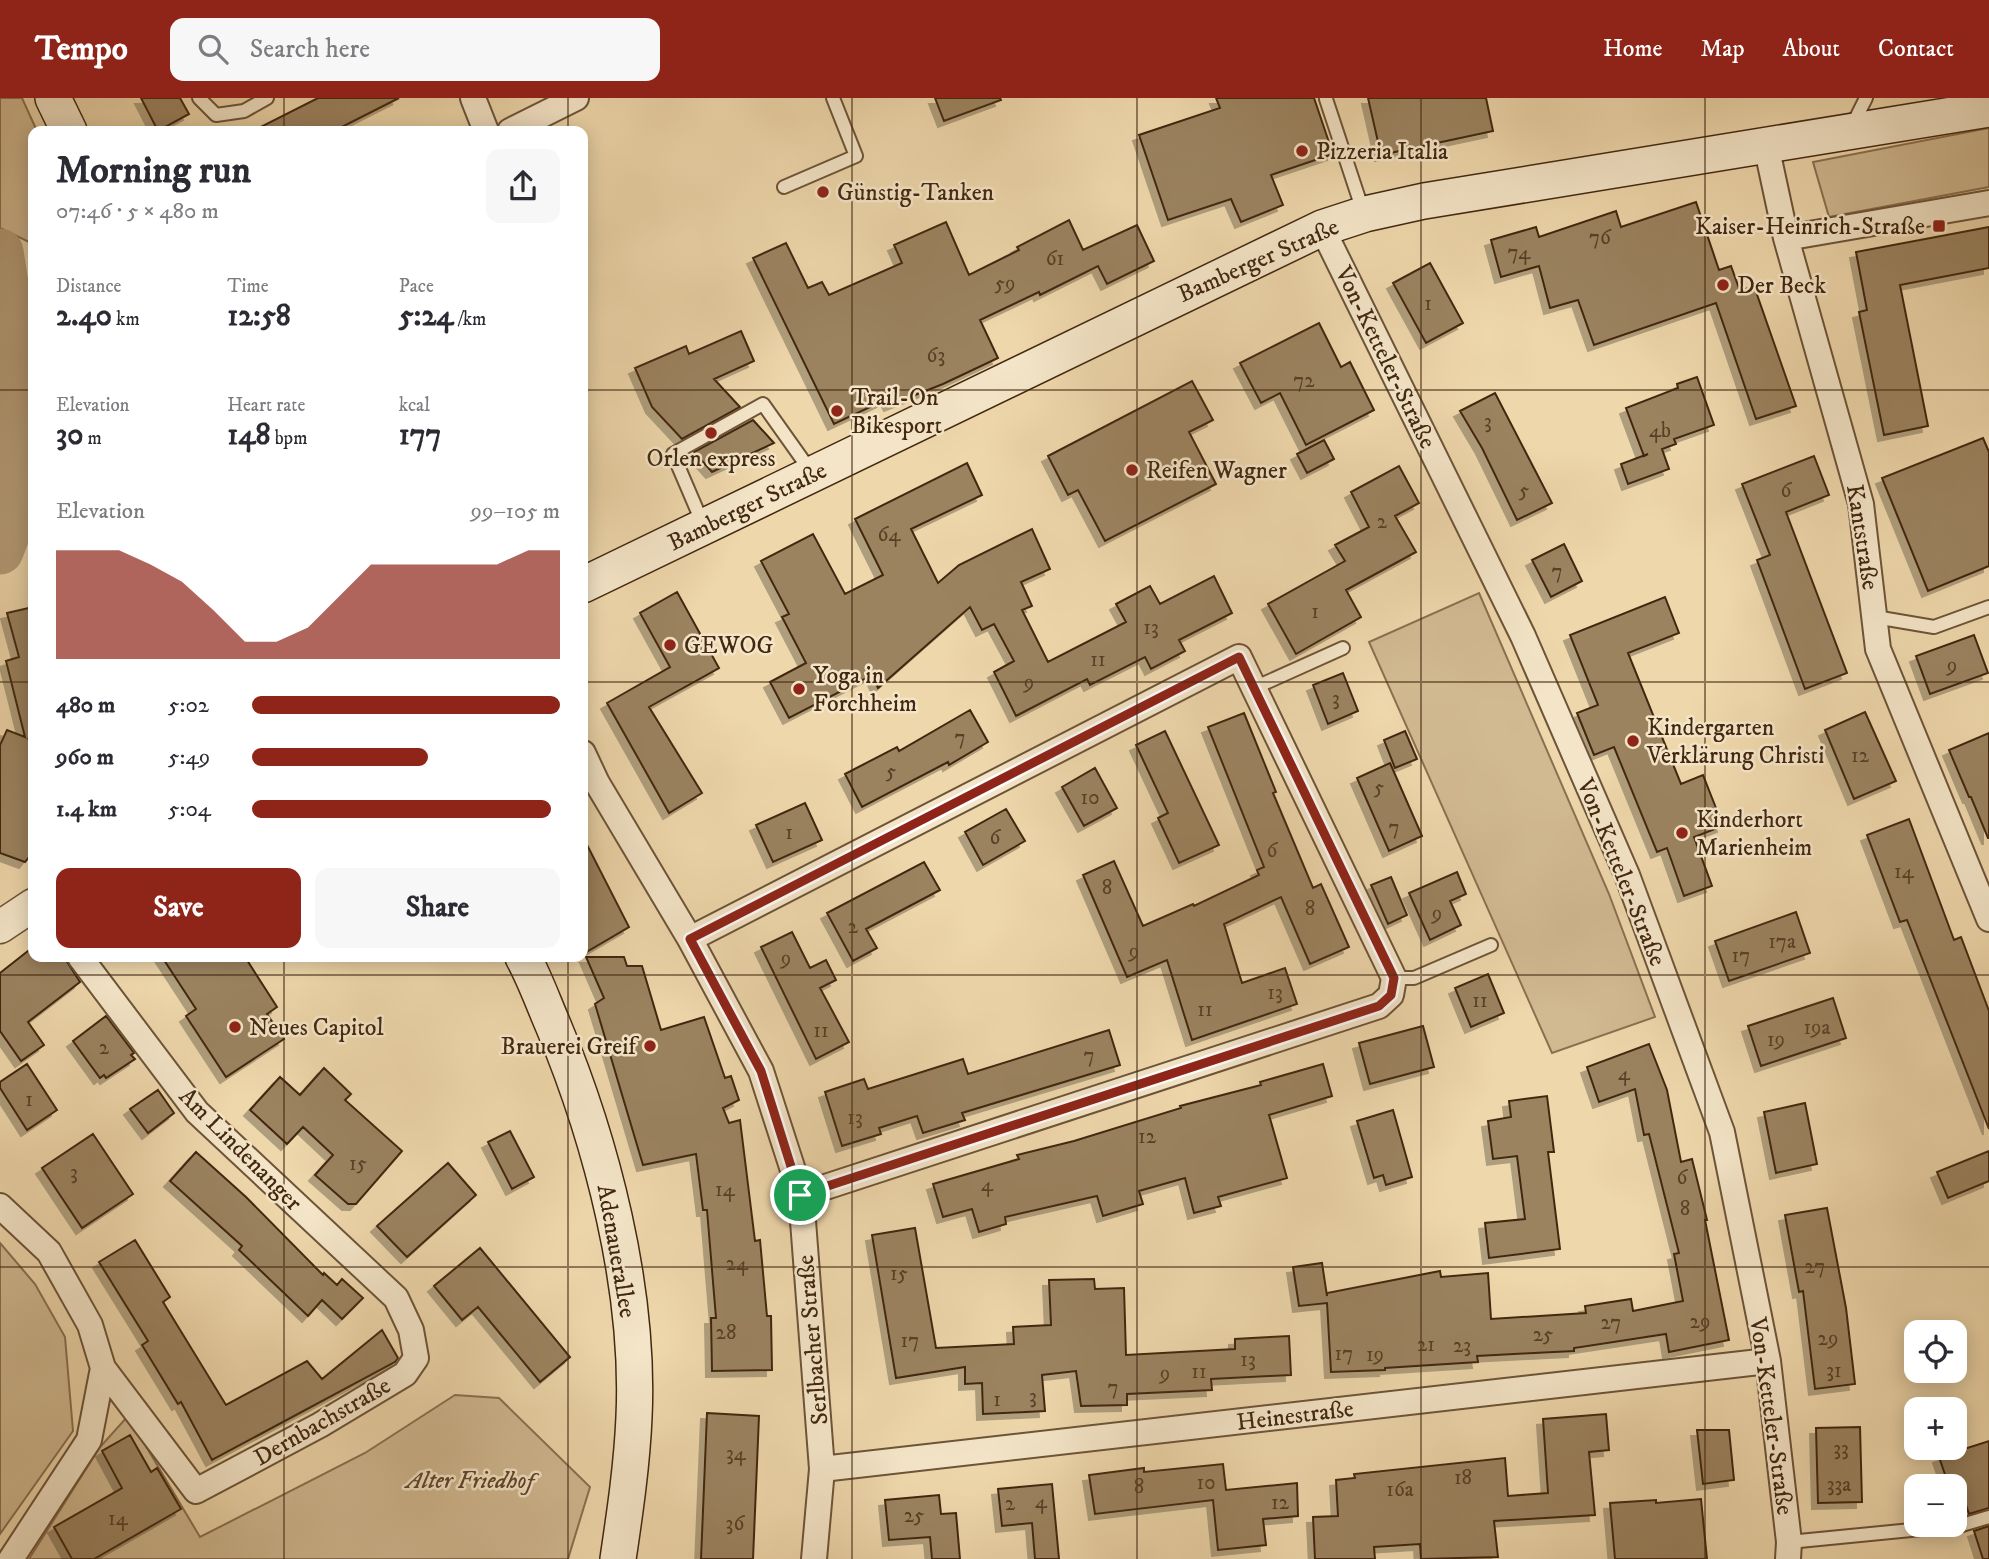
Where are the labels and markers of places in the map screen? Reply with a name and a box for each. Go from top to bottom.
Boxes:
place label: Pizzeria Italia [1316,137,1449,167]
marker: Pizzeria Italia [1294,143,1310,159]
place label: Günstig-Tanken [837,178,995,208]
marker: Günstig-Tanken [815,184,831,200]
place label: Kaiser-Heinrich-Straße [1695,212,1925,242]
marker: Kaiser-Heinrich-Straße [1931,218,1947,234]
place label: Der Beck [1737,271,1826,301]
marker: Der Beck [1715,277,1731,293]
place label: Trail-On Bikesport [851,383,942,441]
marker: Trail-On Bikesport [829,403,845,419]
marker: Orlen express [703,425,719,441]
place label: Orlen express [646,444,776,474]
place label: Reifen Wagner [1146,456,1287,486]
marker: Reifen Wagner [1124,462,1140,478]
place label: GEWOG [684,631,773,661]
marker: GEWOG [662,637,678,653]
place label: Yoga in Forchheim [813,661,917,719]
marker: Yoga in Forchheim [791,681,807,697]
place label: Kindergarten Verklärung Christi [1646,713,1824,771]
marker: Kindergarten Verklärung Christi [1625,733,1641,749]
place label: Kinderhort Marienheim [1696,805,1812,863]
marker: Kinderhort Marienheim [1674,825,1690,841]
place label: Neues Capitol [249,1013,384,1043]
marker: Neues Capitol [227,1019,243,1035]
place label: Brauerei Greif [501,1032,639,1062]
marker: Brauerei Greif [642,1038,658,1054]
pin [770,1165,830,1225]

